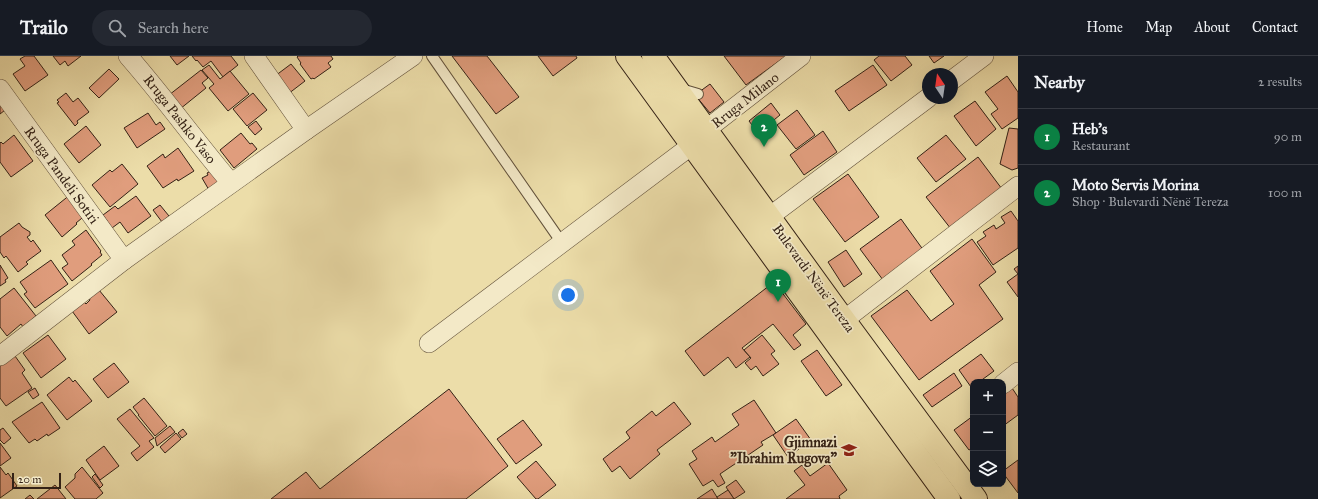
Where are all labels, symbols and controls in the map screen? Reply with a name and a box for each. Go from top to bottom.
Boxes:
search box [92,10,372,46]
text: Trailo [20,16,68,39]
icon: search [106,17,128,39]
text: Search here [138,19,209,37]
text: Home [1086,19,1123,36]
text: Map [1145,19,1172,36]
text: About [1194,19,1230,36]
text: Contact [1252,19,1298,36]
north arrow [922,68,958,104]
street label: Rruga Milano [708,69,782,132]
street label: Rruga Pashko Vaso [140,72,220,167]
text: Nearby [1034,72,1085,93]
text: 2 results [1258,74,1302,90]
pin: 2 [751,114,777,147]
text: Heb's [1072,120,1107,138]
street label: Rruga Pandeli Sotiri [21,123,103,227]
text: 1 [1044,129,1050,145]
text: 90 m [1274,129,1302,145]
text: Restaurant [1072,138,1130,154]
text: Moto Servis Morina [1072,176,1199,194]
text: 2 [1044,185,1050,201]
text: 100 m [1268,185,1302,201]
text: Shop · Bulevardi Nënë Tereza [1072,194,1228,210]
street label: Bulevardi Nënë Tereza [769,221,859,336]
pin: 1 [765,269,791,302]
your location [558,285,578,305]
map controls [970,379,1006,487]
button: + [970,379,1006,415]
button: − [970,415,1006,451]
place label: Gjimnazi "Ibrahim Rugova" [730,434,837,468]
school or university icon: Gjimnazi "Ibrahim Rugova" [840,441,858,459]
button: layers [970,451,1006,487]
scale bar [12,471,61,490]
text: 20 m [18,473,41,486]

